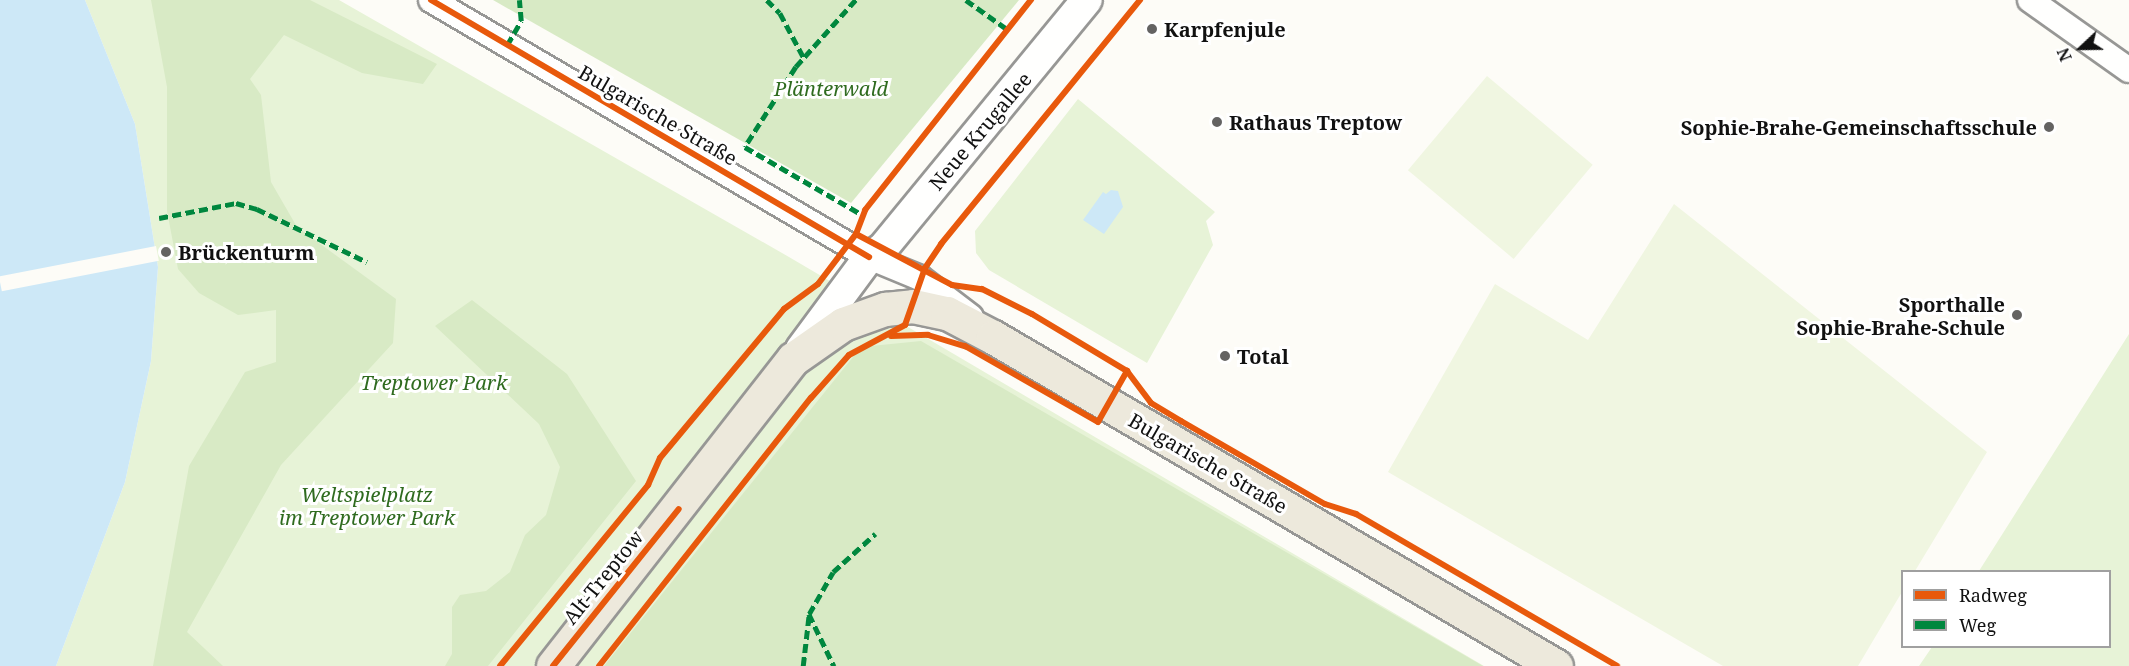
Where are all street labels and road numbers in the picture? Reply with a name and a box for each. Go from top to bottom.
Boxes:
street label: Bulgarische Straße [574,60,742,170]
street label: Neue Krugallee [924,67,1036,195]
street label: Bulgarische Straße [1124,408,1292,518]
street label: Alt-Treptow [558,525,648,629]

